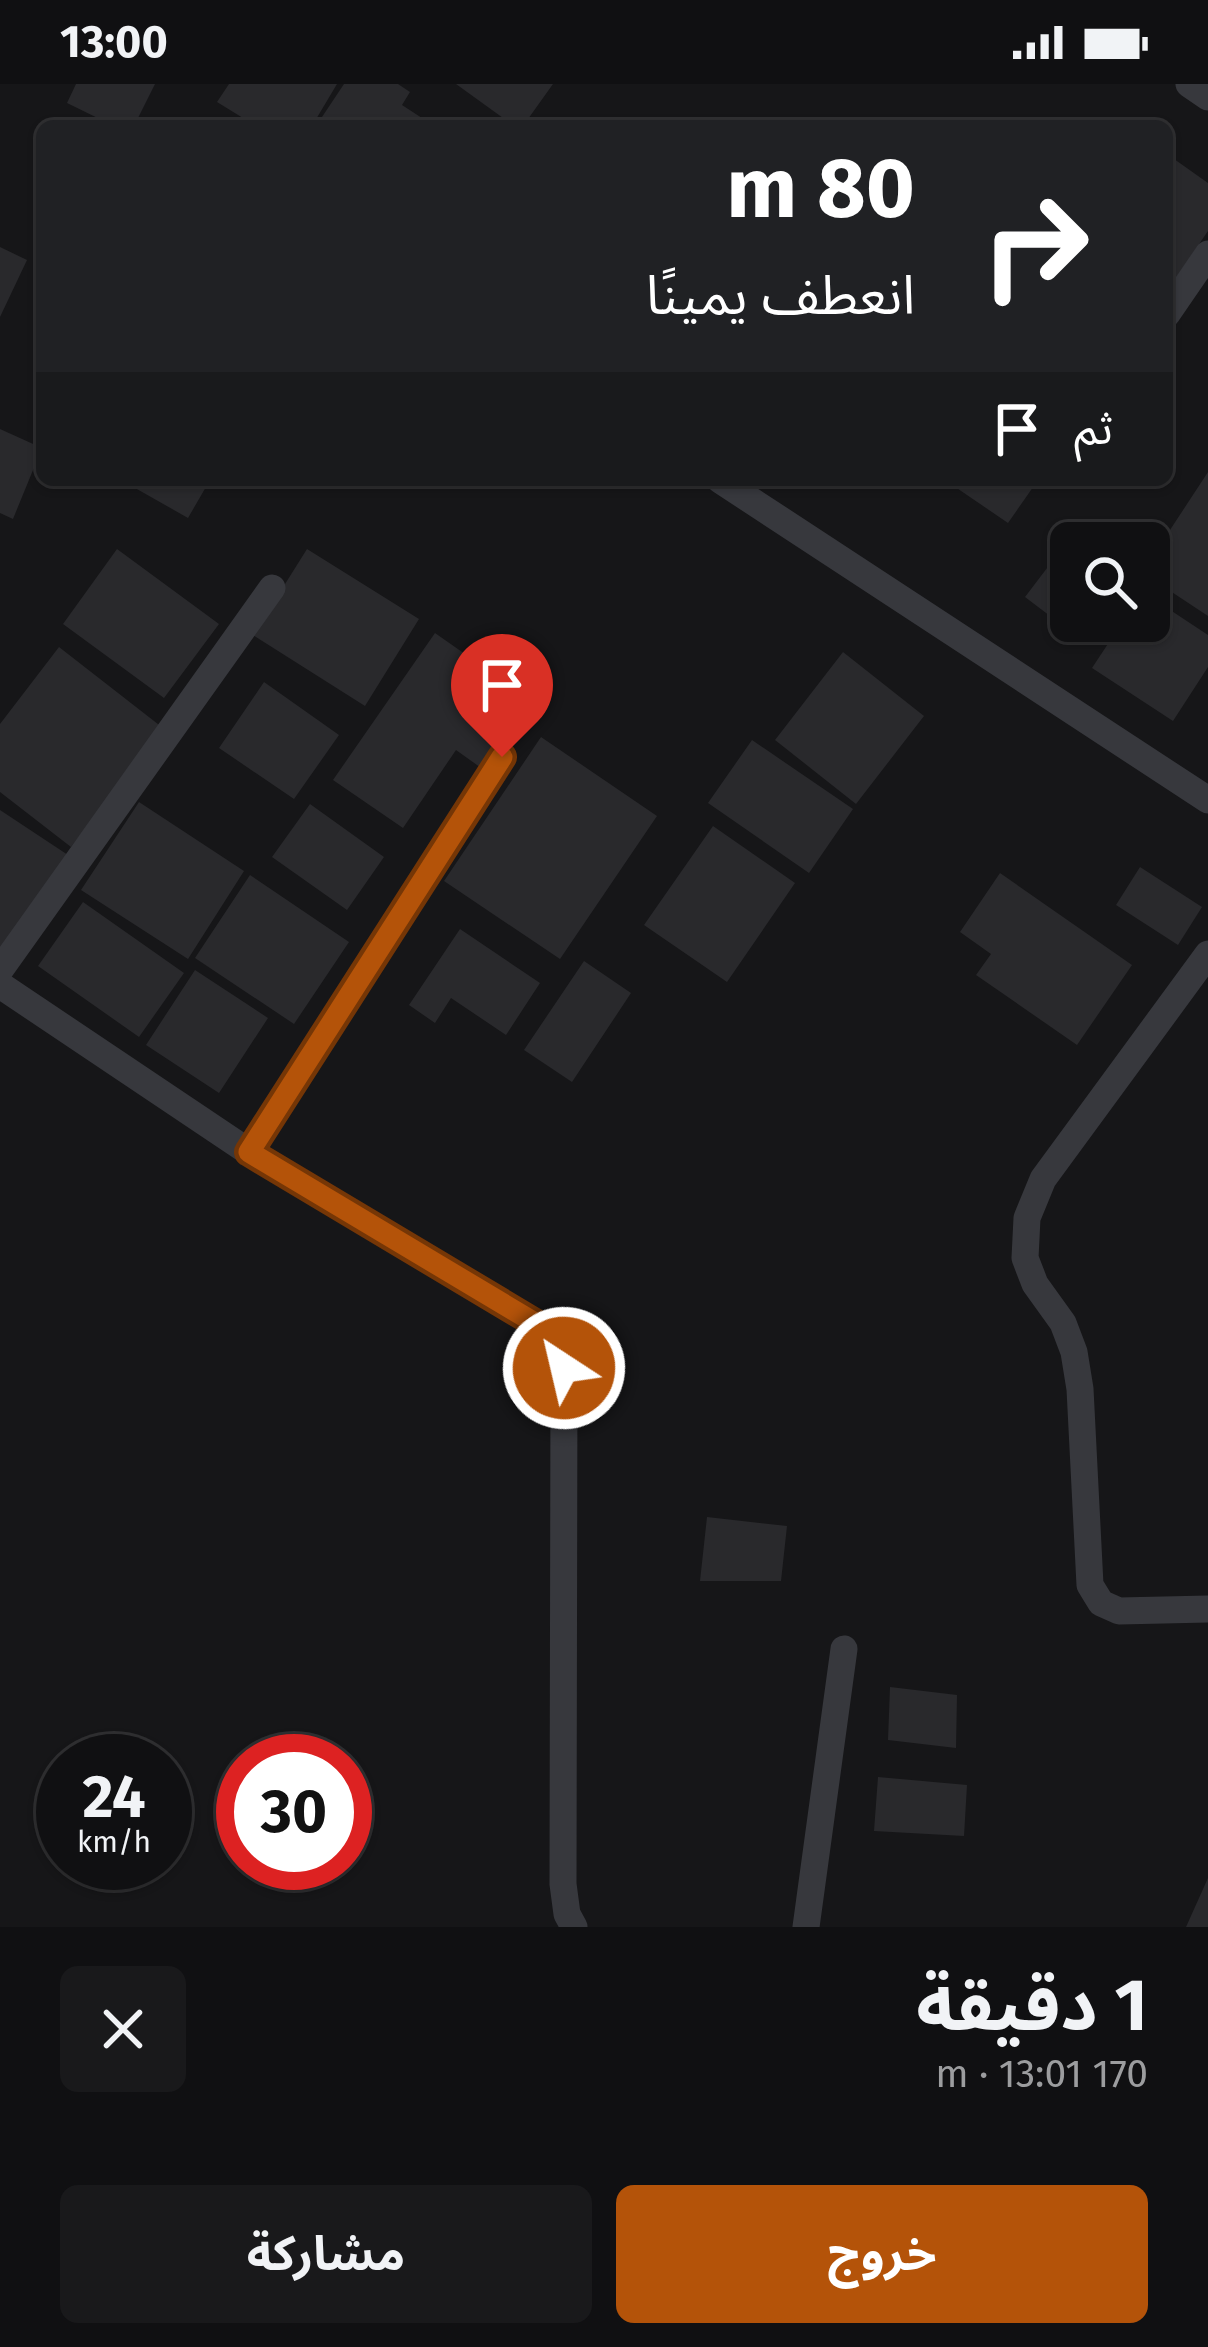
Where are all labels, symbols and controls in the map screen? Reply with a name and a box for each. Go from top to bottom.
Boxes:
text: 13:00 [60,15,168,69]
text: 80 m [726,138,915,239]
icon: right [957,168,1113,324]
text: انعطف يمينًا [646,264,915,328]
icon: arrive [984,396,1050,462]
text: ثم [1074,402,1113,456]
map controls [1050,522,1170,642]
button: search [1050,522,1170,642]
pin [451,634,553,757]
icon: arrive [469,652,535,718]
position arrow [501,1305,627,1431]
speed limit sign: 30 [216,1734,372,1890]
text: 24 [82,1761,146,1833]
text: km/h [77,1824,151,1860]
text: 1 دقيقة [916,1963,1148,2049]
button: close [60,1966,186,2092]
text: 170 m · 13:01 [935,2051,1148,2097]
button: مشاركة [60,2185,592,2323]
button: خروج [616,2185,1148,2323]

